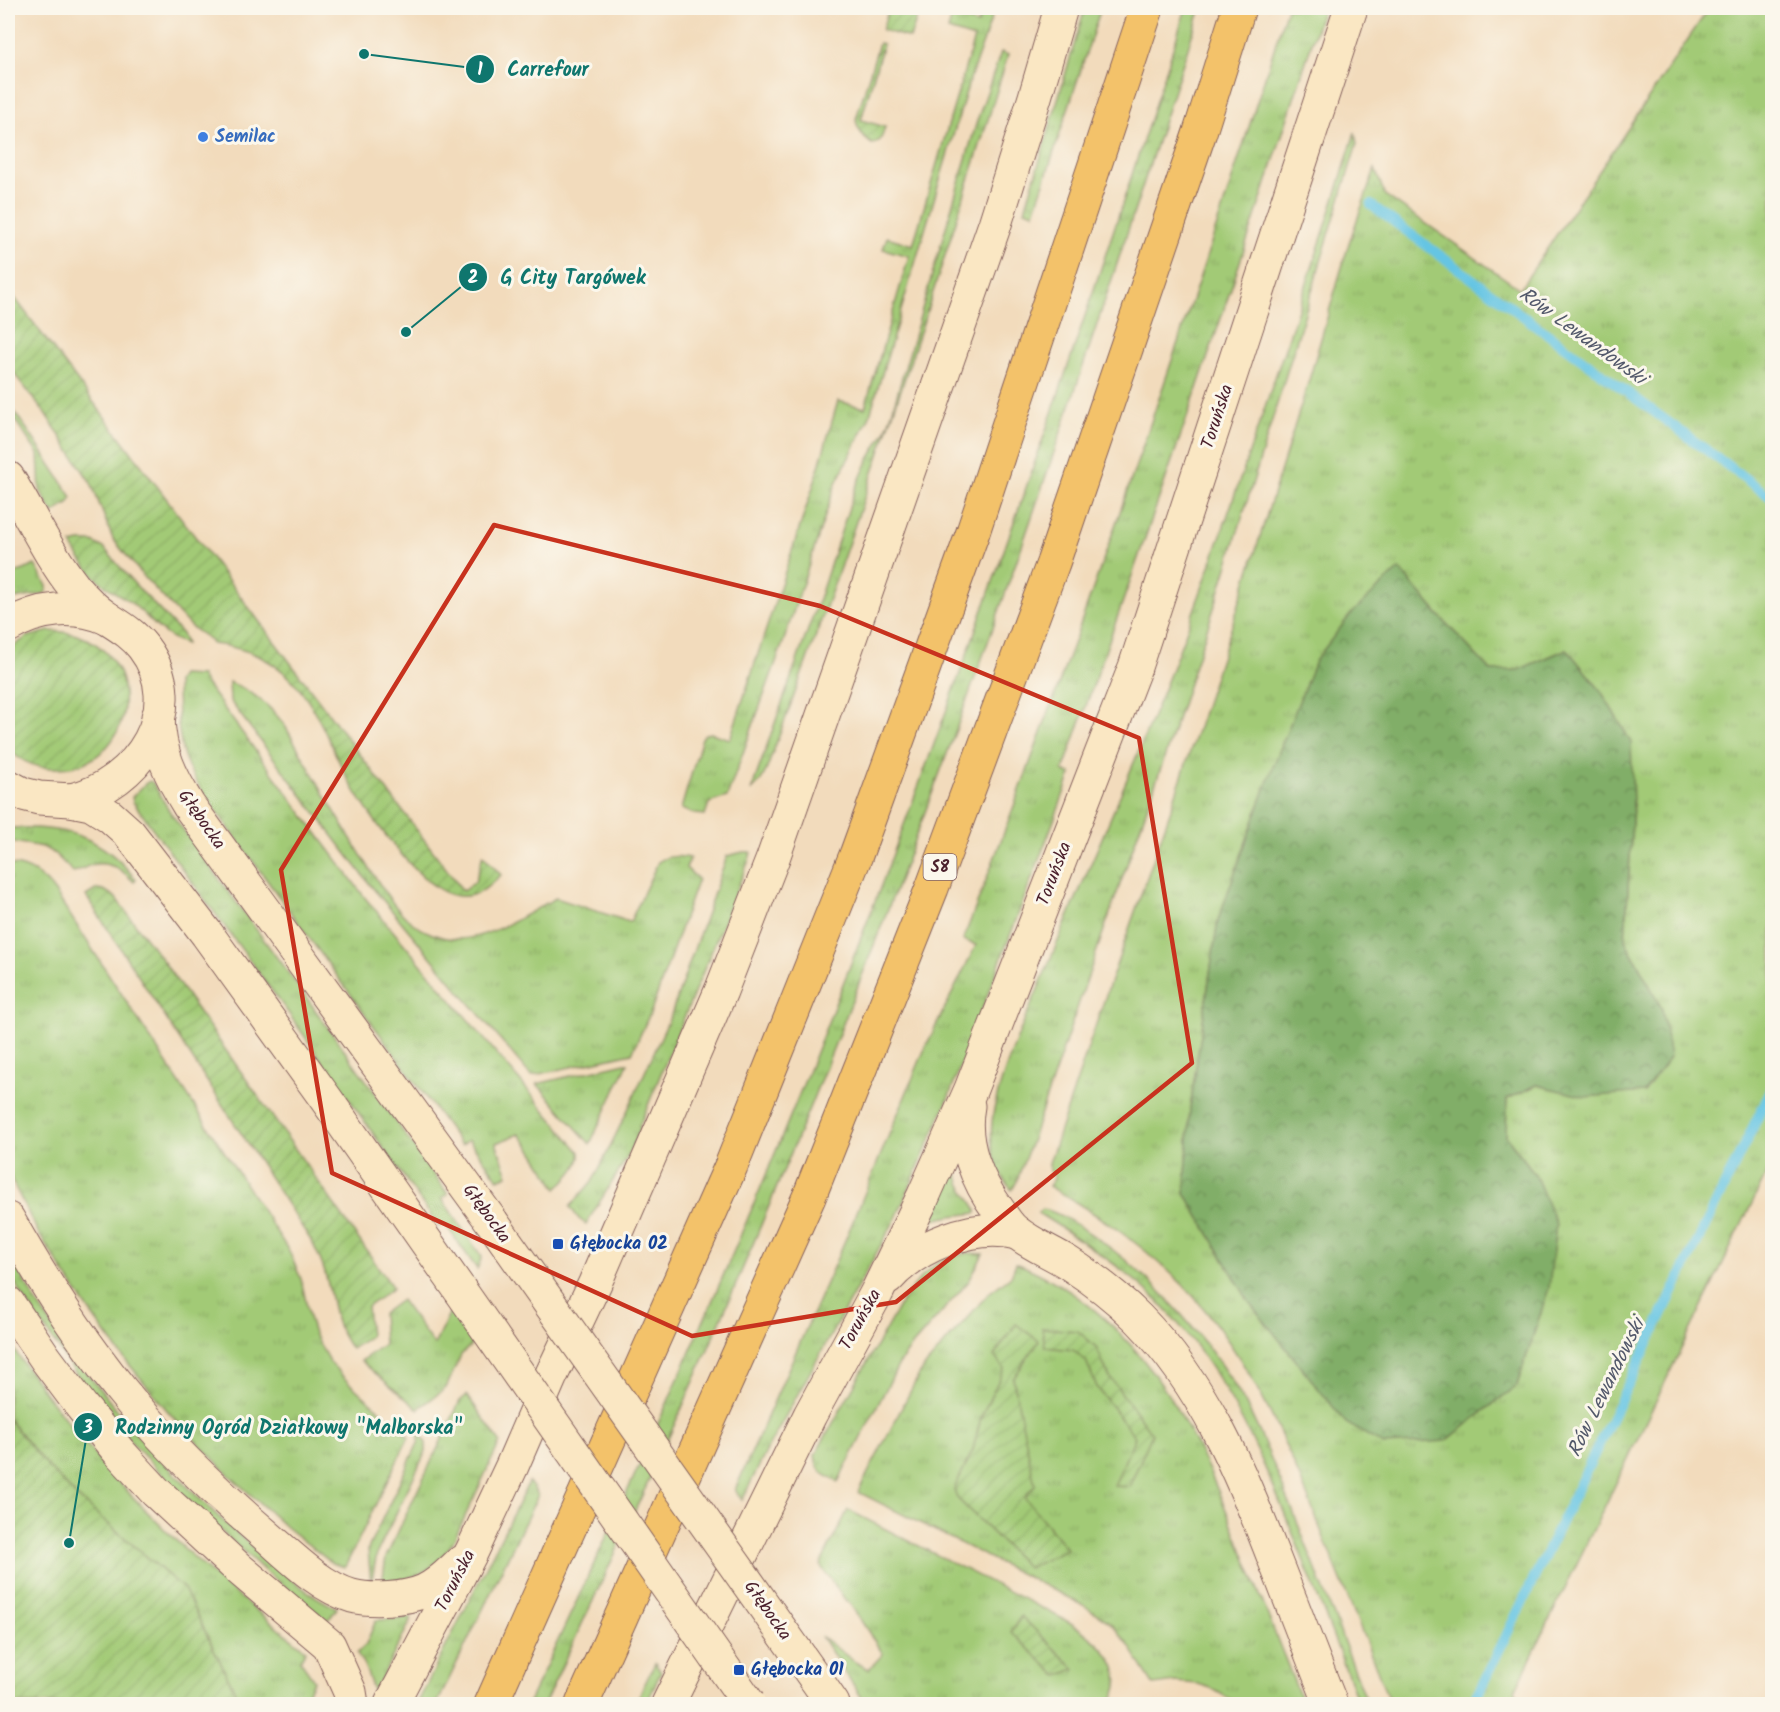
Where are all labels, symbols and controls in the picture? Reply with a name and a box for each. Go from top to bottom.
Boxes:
callout: Carrefour [465,50,601,88]
text: Carrefour [507,55,590,87]
text: 1 [477,56,483,85]
place label: Semilac [215,123,276,152]
marker: Semilac [196,130,210,144]
callout: G City Targówek [458,258,657,296]
text: G City Targówek [500,263,647,295]
text: 2 [468,264,478,293]
water label: Rów Lewandowski [1512,280,1656,397]
street label: Toruńska [1194,381,1242,453]
street label: Głębocka [170,784,232,856]
street label: Toruńska [1030,838,1080,910]
road number: S8 [924,854,956,880]
street label: Głębocka [454,1178,518,1250]
place label: Głębocka 02 [570,1230,668,1259]
marker: Głębocka 02 [551,1237,565,1251]
street label: Toruńska [832,1284,890,1356]
water label: Rów Lewandowski [1560,1309,1656,1463]
callout: Rodzinny Ogród Działkowy "Malborska" [73,1408,475,1446]
text: Rodzinny Ogród Działkowy "Malborska" [115,1413,463,1445]
text: 3 [82,1414,93,1443]
street label: Toruńska [428,1545,484,1617]
street label: Głębocka [736,1575,798,1647]
place label: Głębocka 01 [751,1656,844,1685]
marker: Głębocka 01 [732,1663,746,1677]

